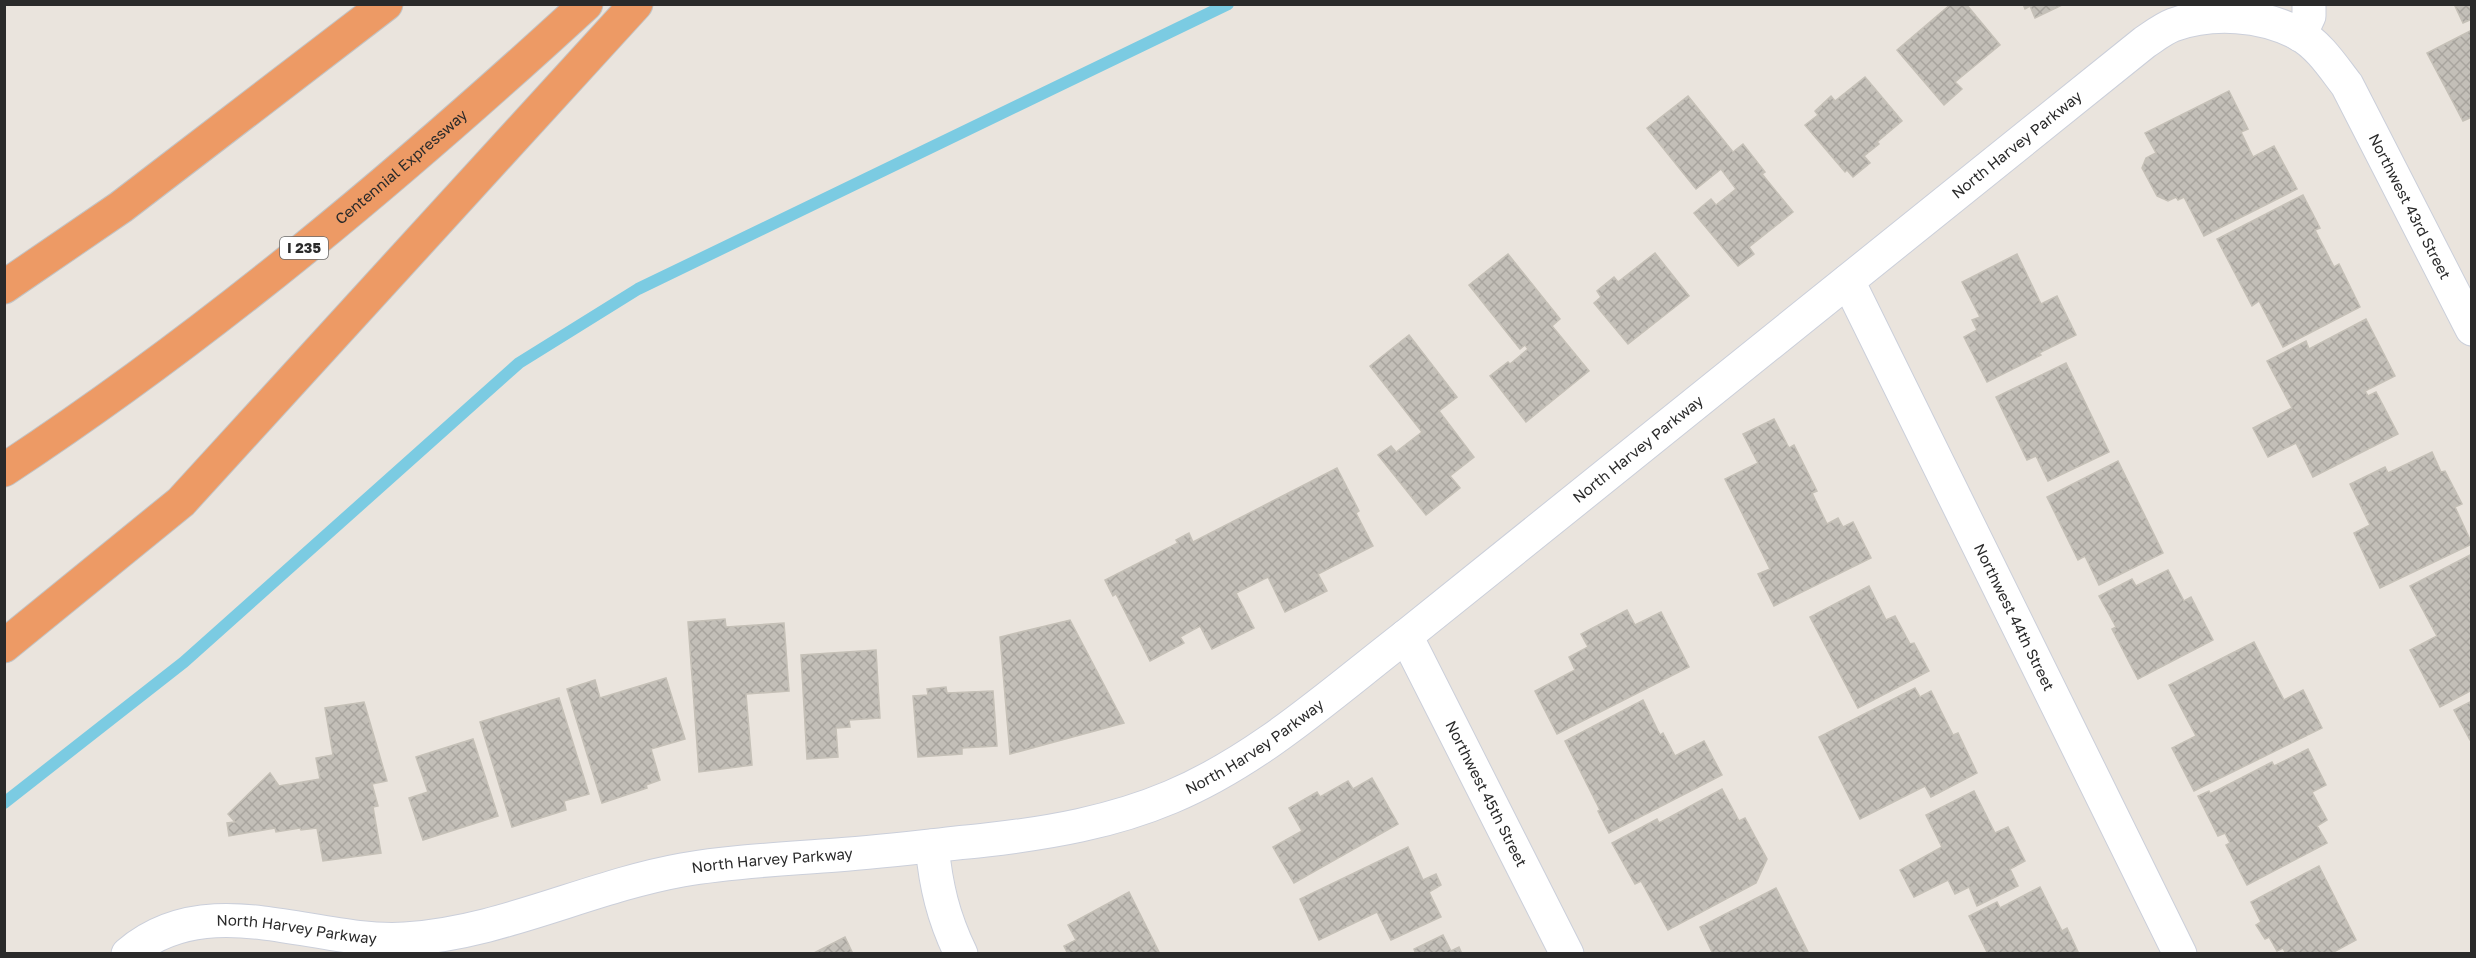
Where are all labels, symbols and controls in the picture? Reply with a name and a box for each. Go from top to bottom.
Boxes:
street label: North Harvey Parkway [1948,86,2085,202]
street label: Centennial Expressway [331,105,471,228]
street label: Northwest 43rd Street [2365,130,2455,282]
road number: I 235 [280,237,328,259]
street label: North Harvey Parkway [1569,391,1707,506]
street label: Northwest 44th Street [1971,540,2059,693]
street label: North Harvey Parkway [1182,694,1327,797]
street label: Northwest 45th Street [1442,717,1531,870]
street label: North Harvey Parkway [690,844,854,876]
street label: North Harvey Parkway [216,910,378,947]

